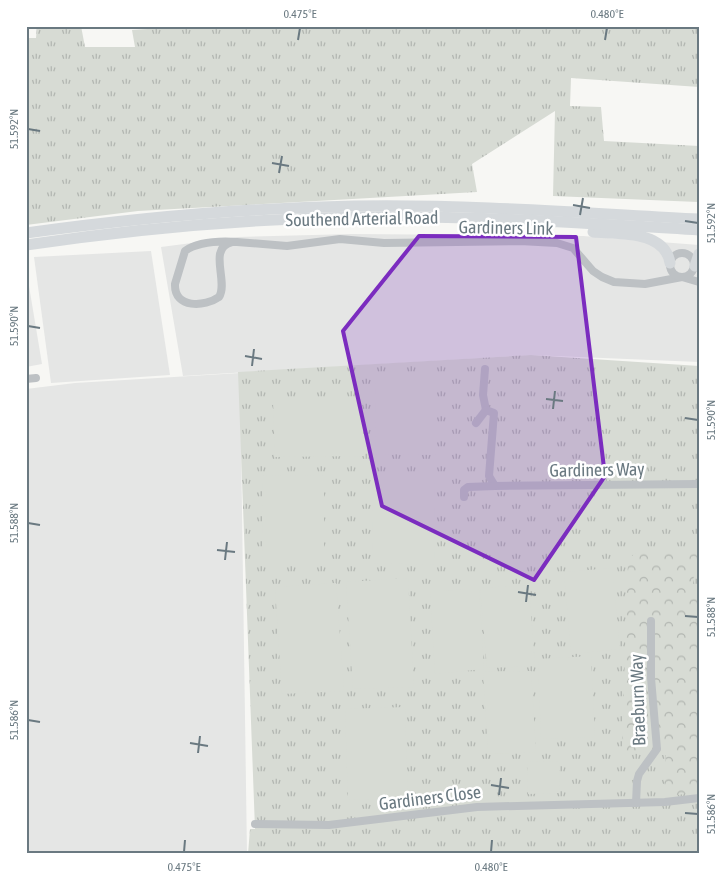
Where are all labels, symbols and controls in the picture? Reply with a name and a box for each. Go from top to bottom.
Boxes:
text: 0.475°E [283,7,317,21]
text: 0.480°E [590,7,624,21]
text: 51.592°N [7,109,21,149]
text: 51.592°N [704,203,718,243]
street label: Southend Arterial Road [285,207,439,230]
street label: Gardiners Link [458,216,554,239]
text: 51.590°N [7,306,21,346]
text: 51.590°N [704,400,718,440]
street label: Gardiners Way [549,458,645,481]
text: 51.588°N [7,503,21,543]
text: 51.588°N [704,597,718,637]
street label: Braeburn Way [625,654,650,746]
text: 51.586°N [7,700,21,740]
street label: Gardiners Close [378,781,482,814]
text: 51.586°N [704,794,718,834]
text: 0.475°E [167,860,201,874]
text: 0.480°E [474,860,508,874]

